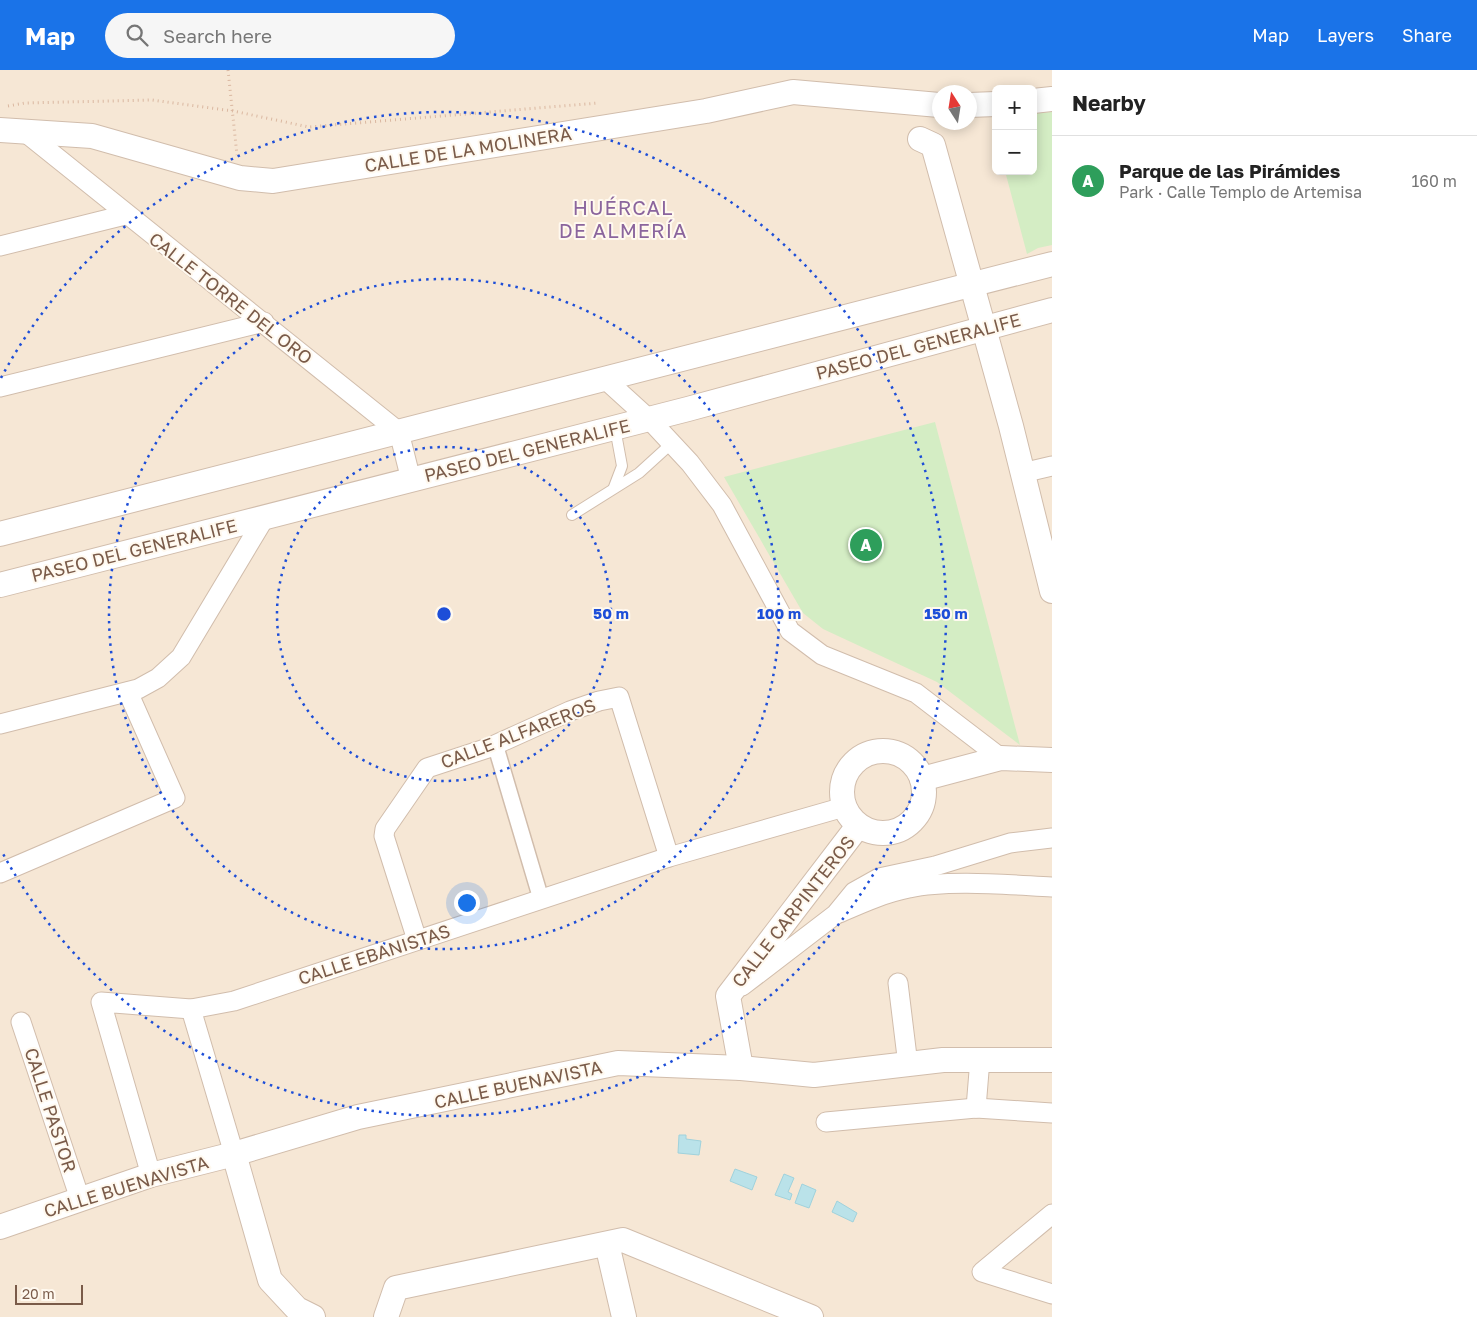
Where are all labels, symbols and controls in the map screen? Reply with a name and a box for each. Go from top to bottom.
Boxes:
search box [105,13,455,58]
text: Map [25,21,75,50]
icon: search [123,21,151,49]
text: Search here [163,24,272,47]
text: Map [1252,24,1289,46]
text: Layers [1317,24,1374,46]
text: Share [1402,24,1452,46]
north arrow [932,85,977,130]
map controls [992,85,1037,175]
button: + [992,85,1037,130]
text: Nearby [1072,90,1146,116]
street label: CALLE DE LA MOLINERA [363,122,573,176]
button: − [992,130,1037,175]
text: Parque de las Pirámides [1119,159,1340,182]
text: A [1082,171,1094,191]
text: 160 m [1411,171,1457,191]
text: Park · Calle Templo de Artemisa [1119,182,1362,202]
district label: HUÉRCAL DE ALMERÍA [559,195,687,242]
street label: CALLE TORRE DEL ORO [145,227,317,369]
street label: PASEO DEL GENERALIFE [813,308,1023,384]
street label: PASEO DEL GENERALIFE [422,414,632,486]
street label: PASEO DEL GENERALIFE [29,514,239,586]
pin: A [850,526,882,564]
text: 50 m [593,604,629,622]
text: 100 m [757,604,801,622]
text: 150 m [924,604,968,622]
centre of rings [435,605,453,623]
street label: CALLE ALFAREROS [437,693,599,773]
street label: CALLE CARPINTEROS [727,831,859,991]
your location [454,890,480,916]
street label: CALLE EBANISTAS [295,919,453,989]
street label: CALLE PASTOR [20,1045,82,1175]
street label: CALLE BUENAVISTA [432,1055,604,1113]
street label: CALLE BUENAVISTA [41,1150,211,1222]
scale bar [15,1282,82,1305]
text: 20 m [22,1285,55,1302]

